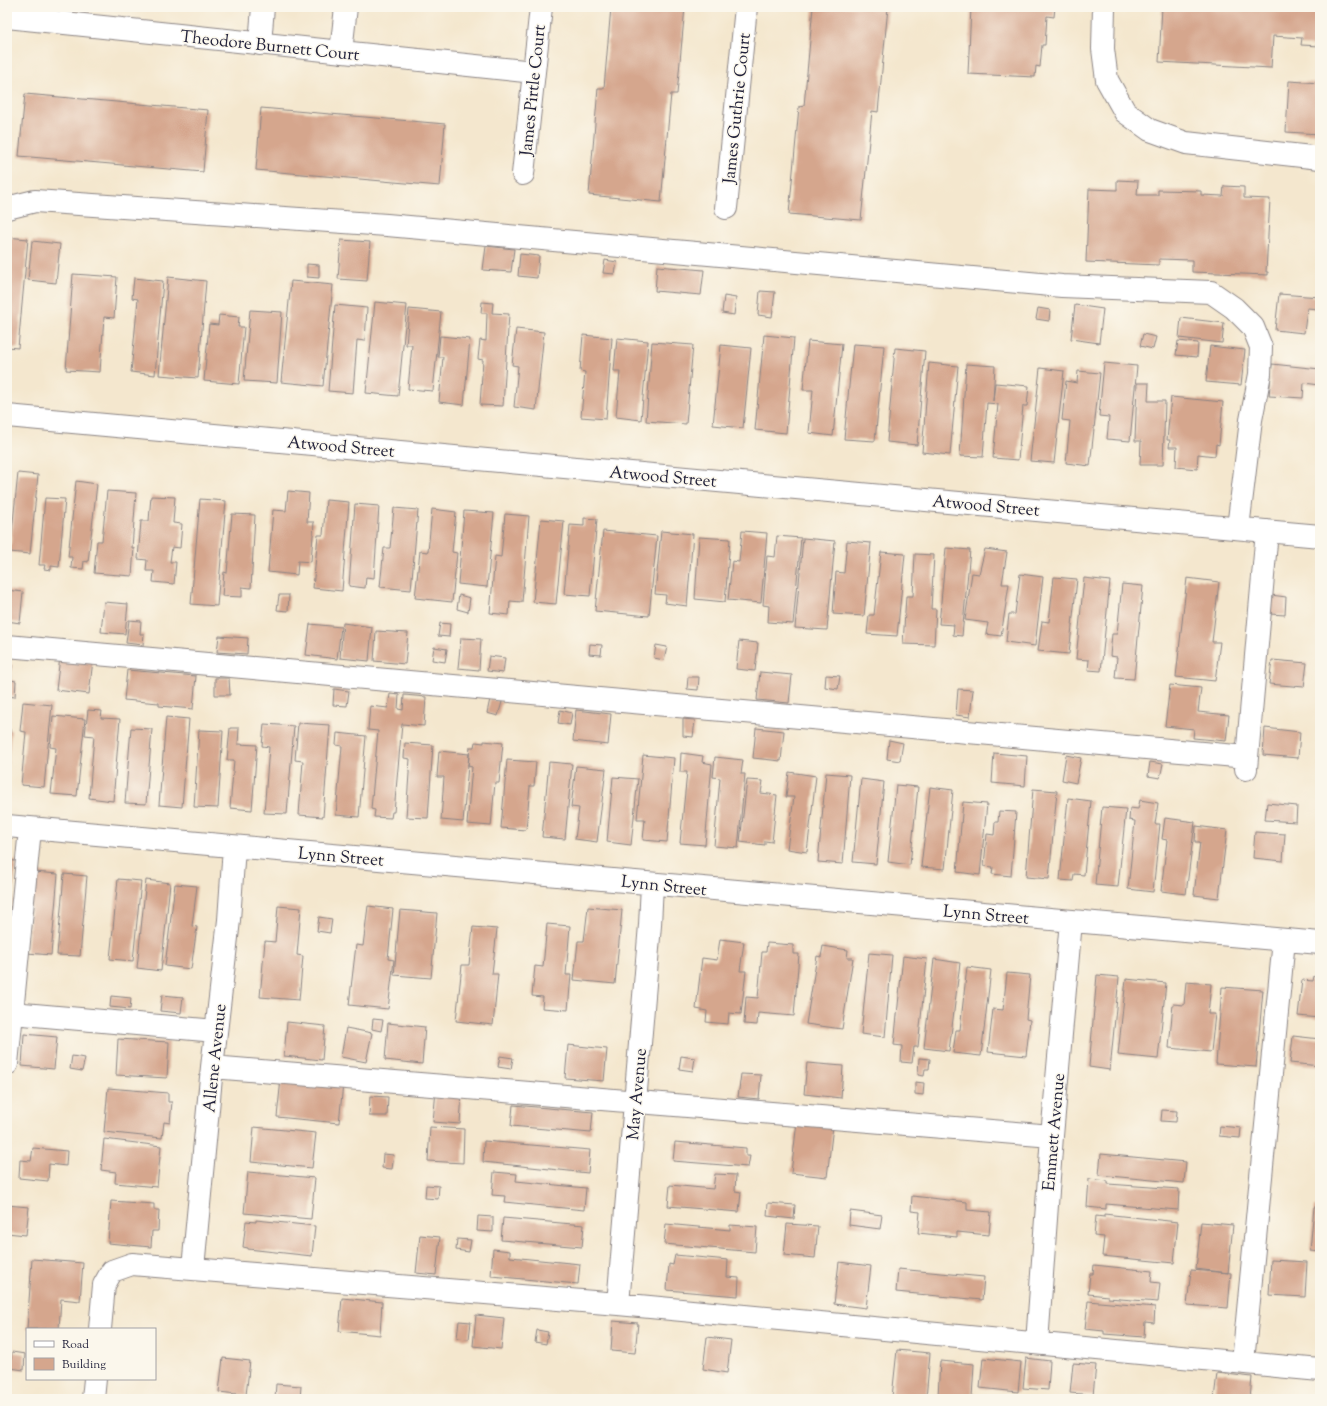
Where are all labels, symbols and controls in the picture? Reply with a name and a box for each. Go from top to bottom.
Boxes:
street label: James Pirtle Court [515,23,553,158]
street label: Theodore Burnett Court [179,26,361,68]
street label: James Guthrie Court [718,32,758,186]
street label: Atwood Street [286,431,396,465]
street label: Atwood Street [608,461,718,495]
street label: Atwood Street [931,490,1041,524]
street label: Lynn Street [297,842,385,874]
street label: Lynn Street [620,871,708,903]
street label: Lynn Street [942,900,1030,932]
street label: Allene Avenue [198,1003,234,1114]
street label: May Avenue [622,1047,654,1141]
street label: Emmett Avenue [1038,1072,1072,1192]
legend [26,1328,156,1380]
text: Road [62,1336,89,1354]
text: Building [62,1356,106,1374]

